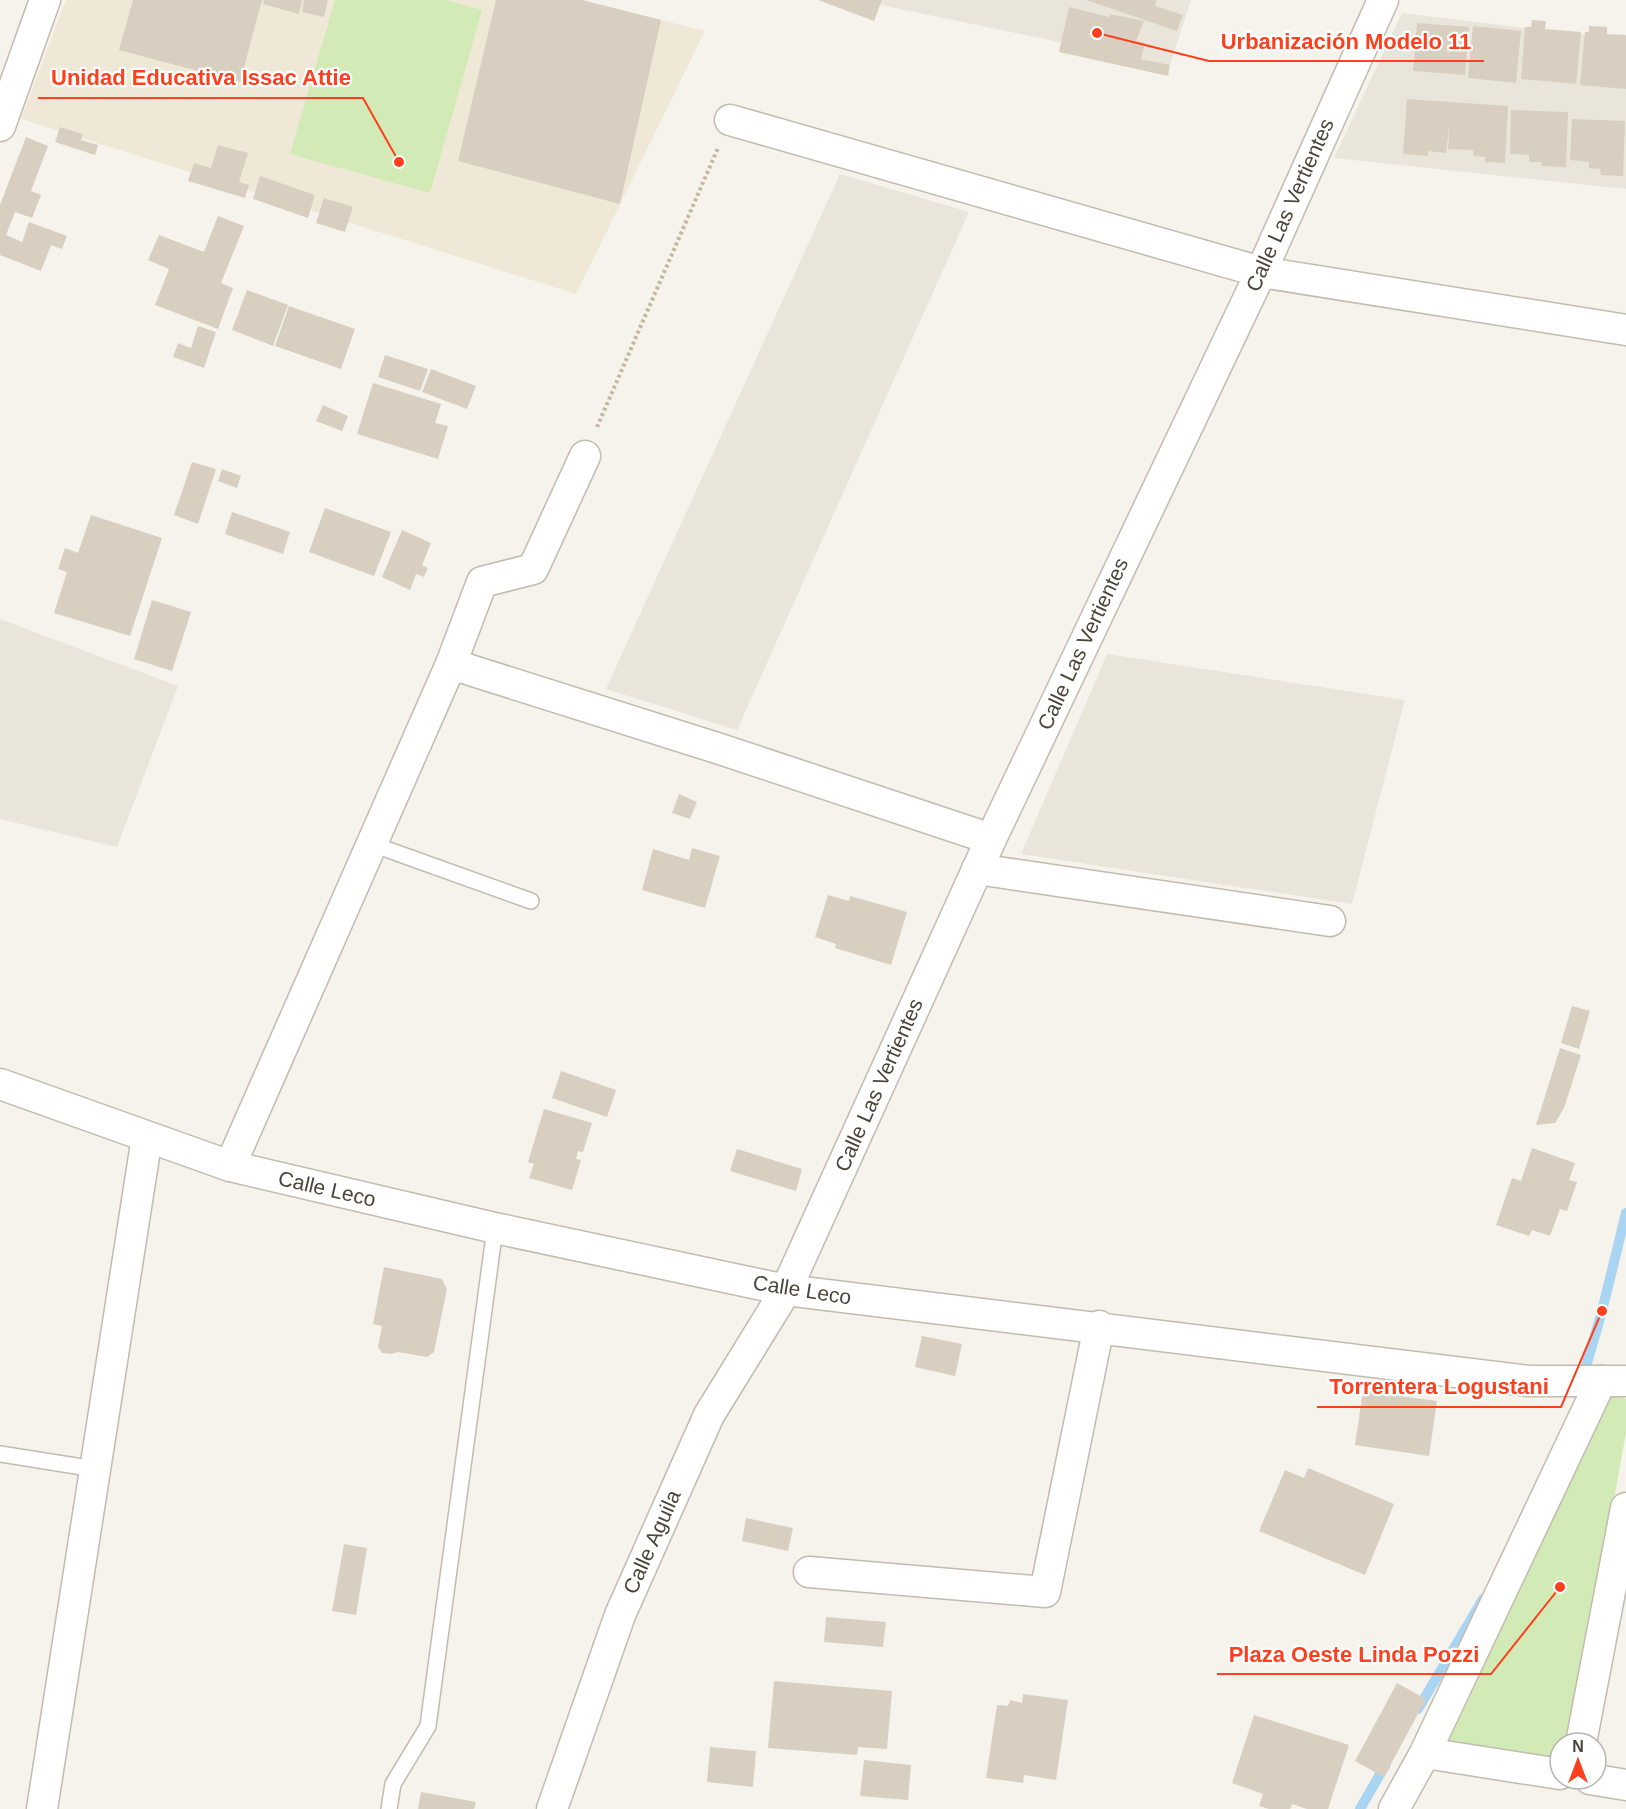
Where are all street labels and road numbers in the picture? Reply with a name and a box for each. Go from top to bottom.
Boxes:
street label: Calle Las Vertientes [1241,115,1338,295]
street label: Calle Las Vertientes [1033,554,1132,733]
street label: Calle Las Vertientes [830,995,927,1175]
street label: Calle Leco [276,1166,378,1211]
street label: Calle Leco [751,1270,853,1309]
street label: Calle Aguila [618,1486,685,1597]

